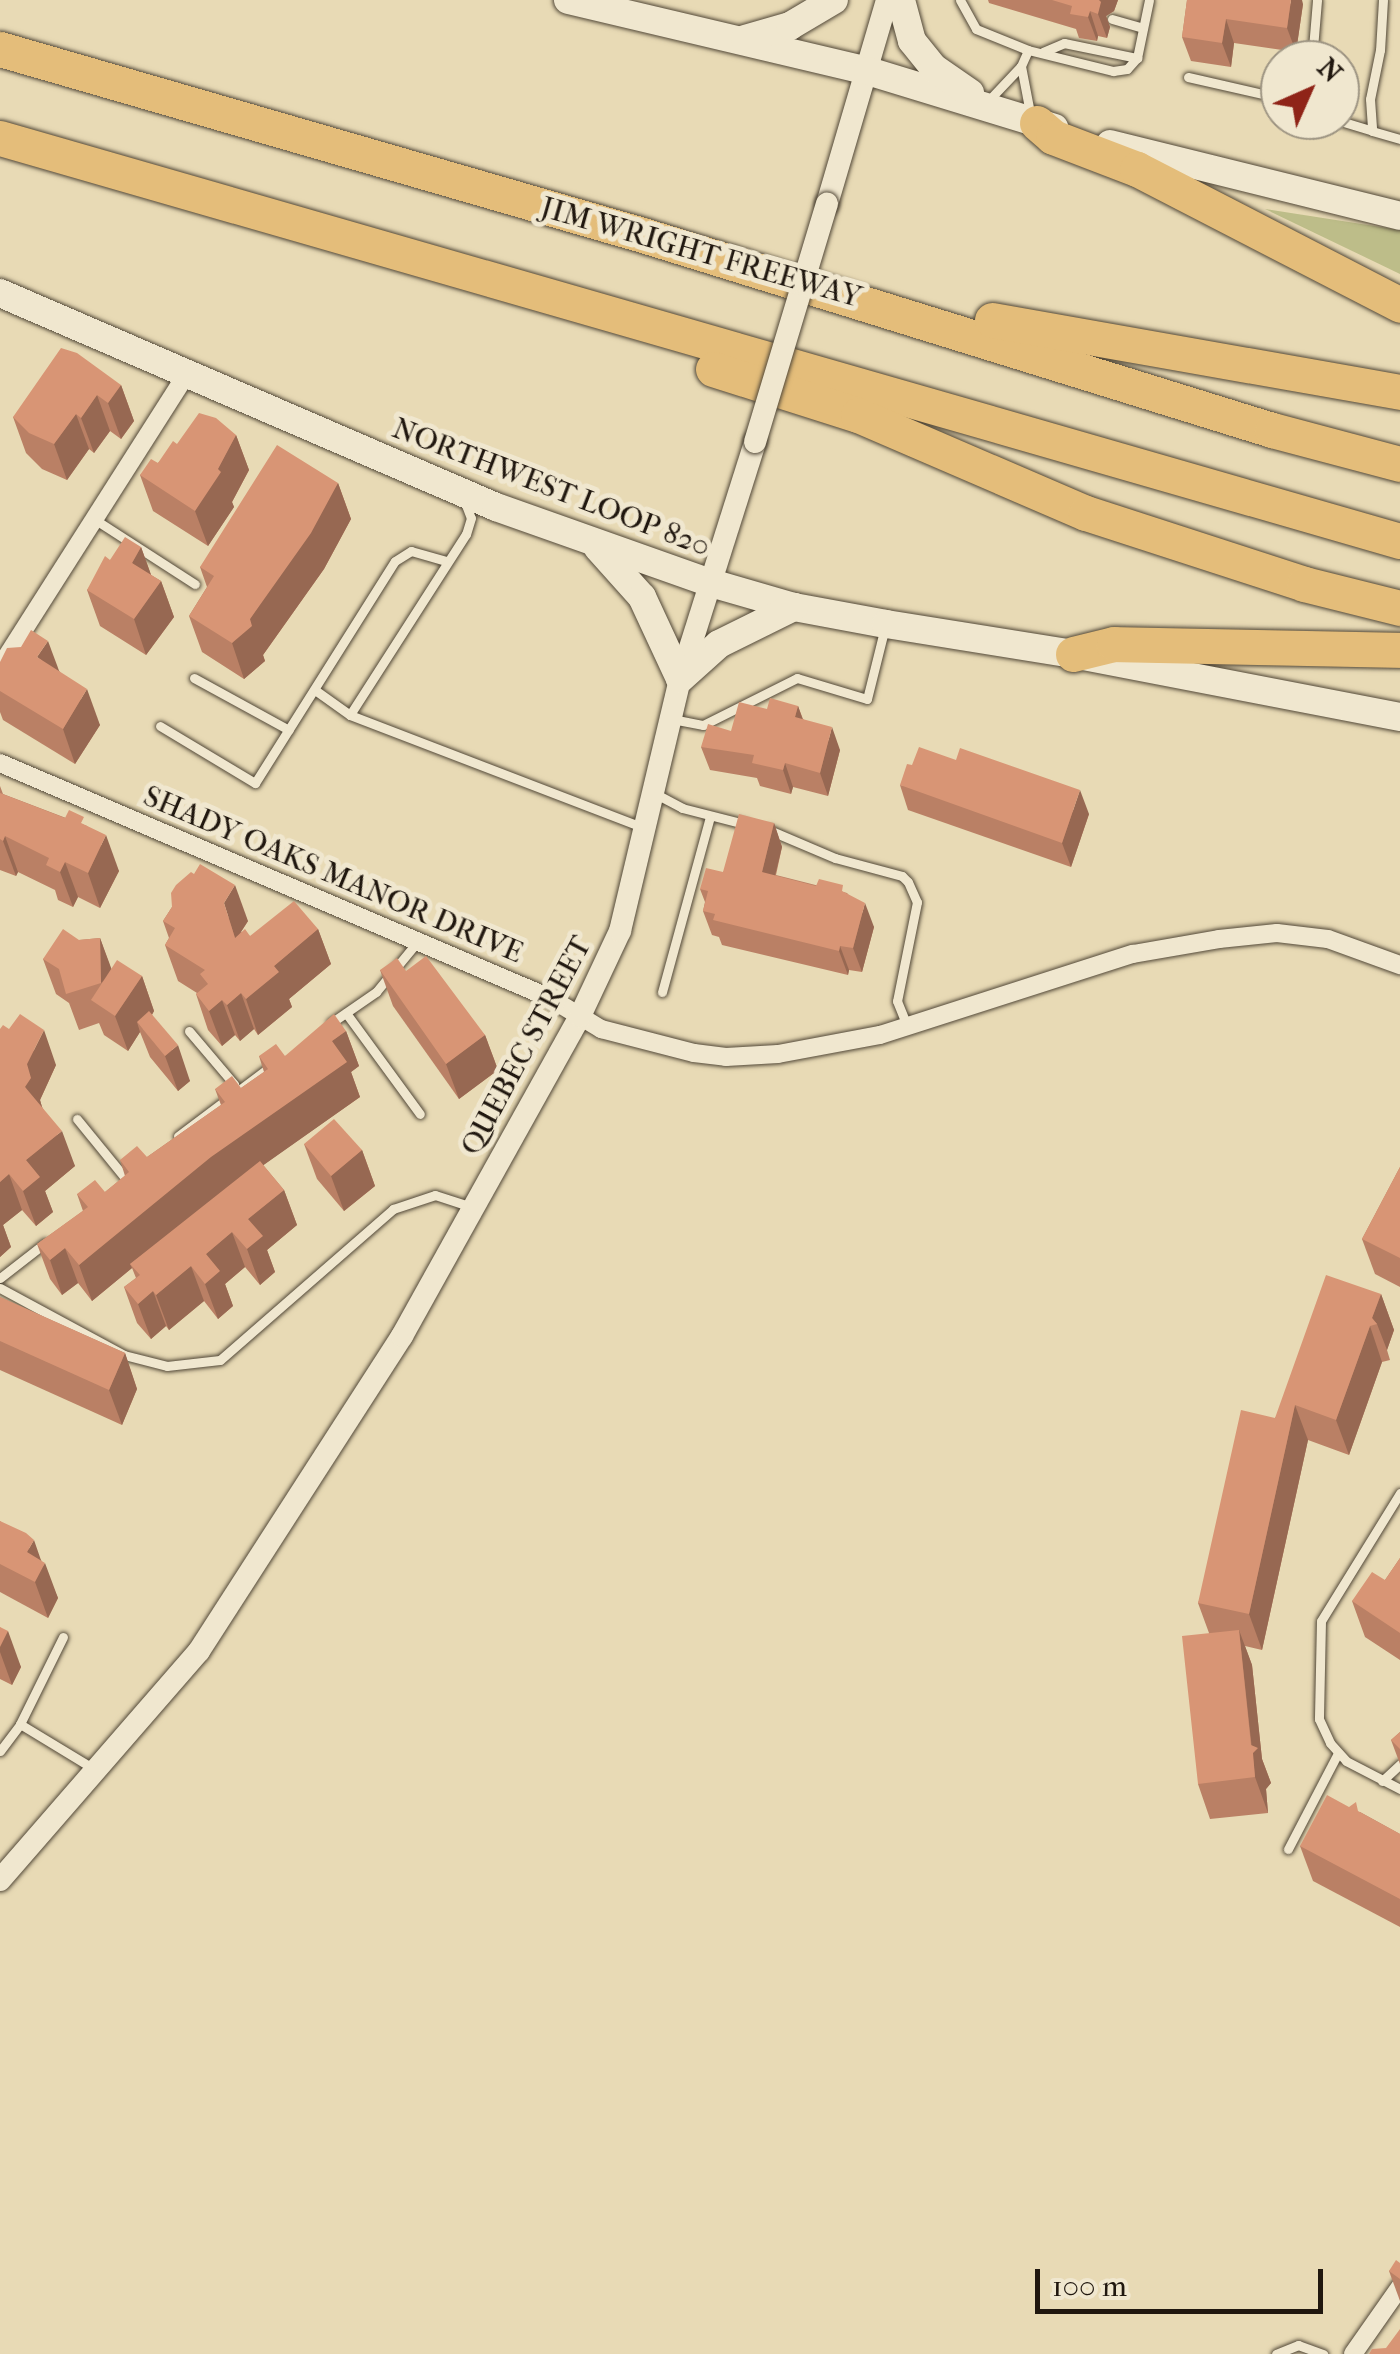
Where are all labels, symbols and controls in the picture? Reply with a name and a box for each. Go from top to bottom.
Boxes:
north arrow [1260,40,1360,140]
text: N [1311,51,1349,89]
street label: JIM WRIGHT FREEWAY [536,190,866,316]
street label: NORTHWEST LOOP 820 [387,411,715,565]
street label: SHADY OAKS MANOR DRIVE [138,779,528,971]
street label: QUEBEC STREET [454,930,600,1162]
scale bar [1040,2249,1328,2311]
text: 100 m [1052,2269,1127,2304]

